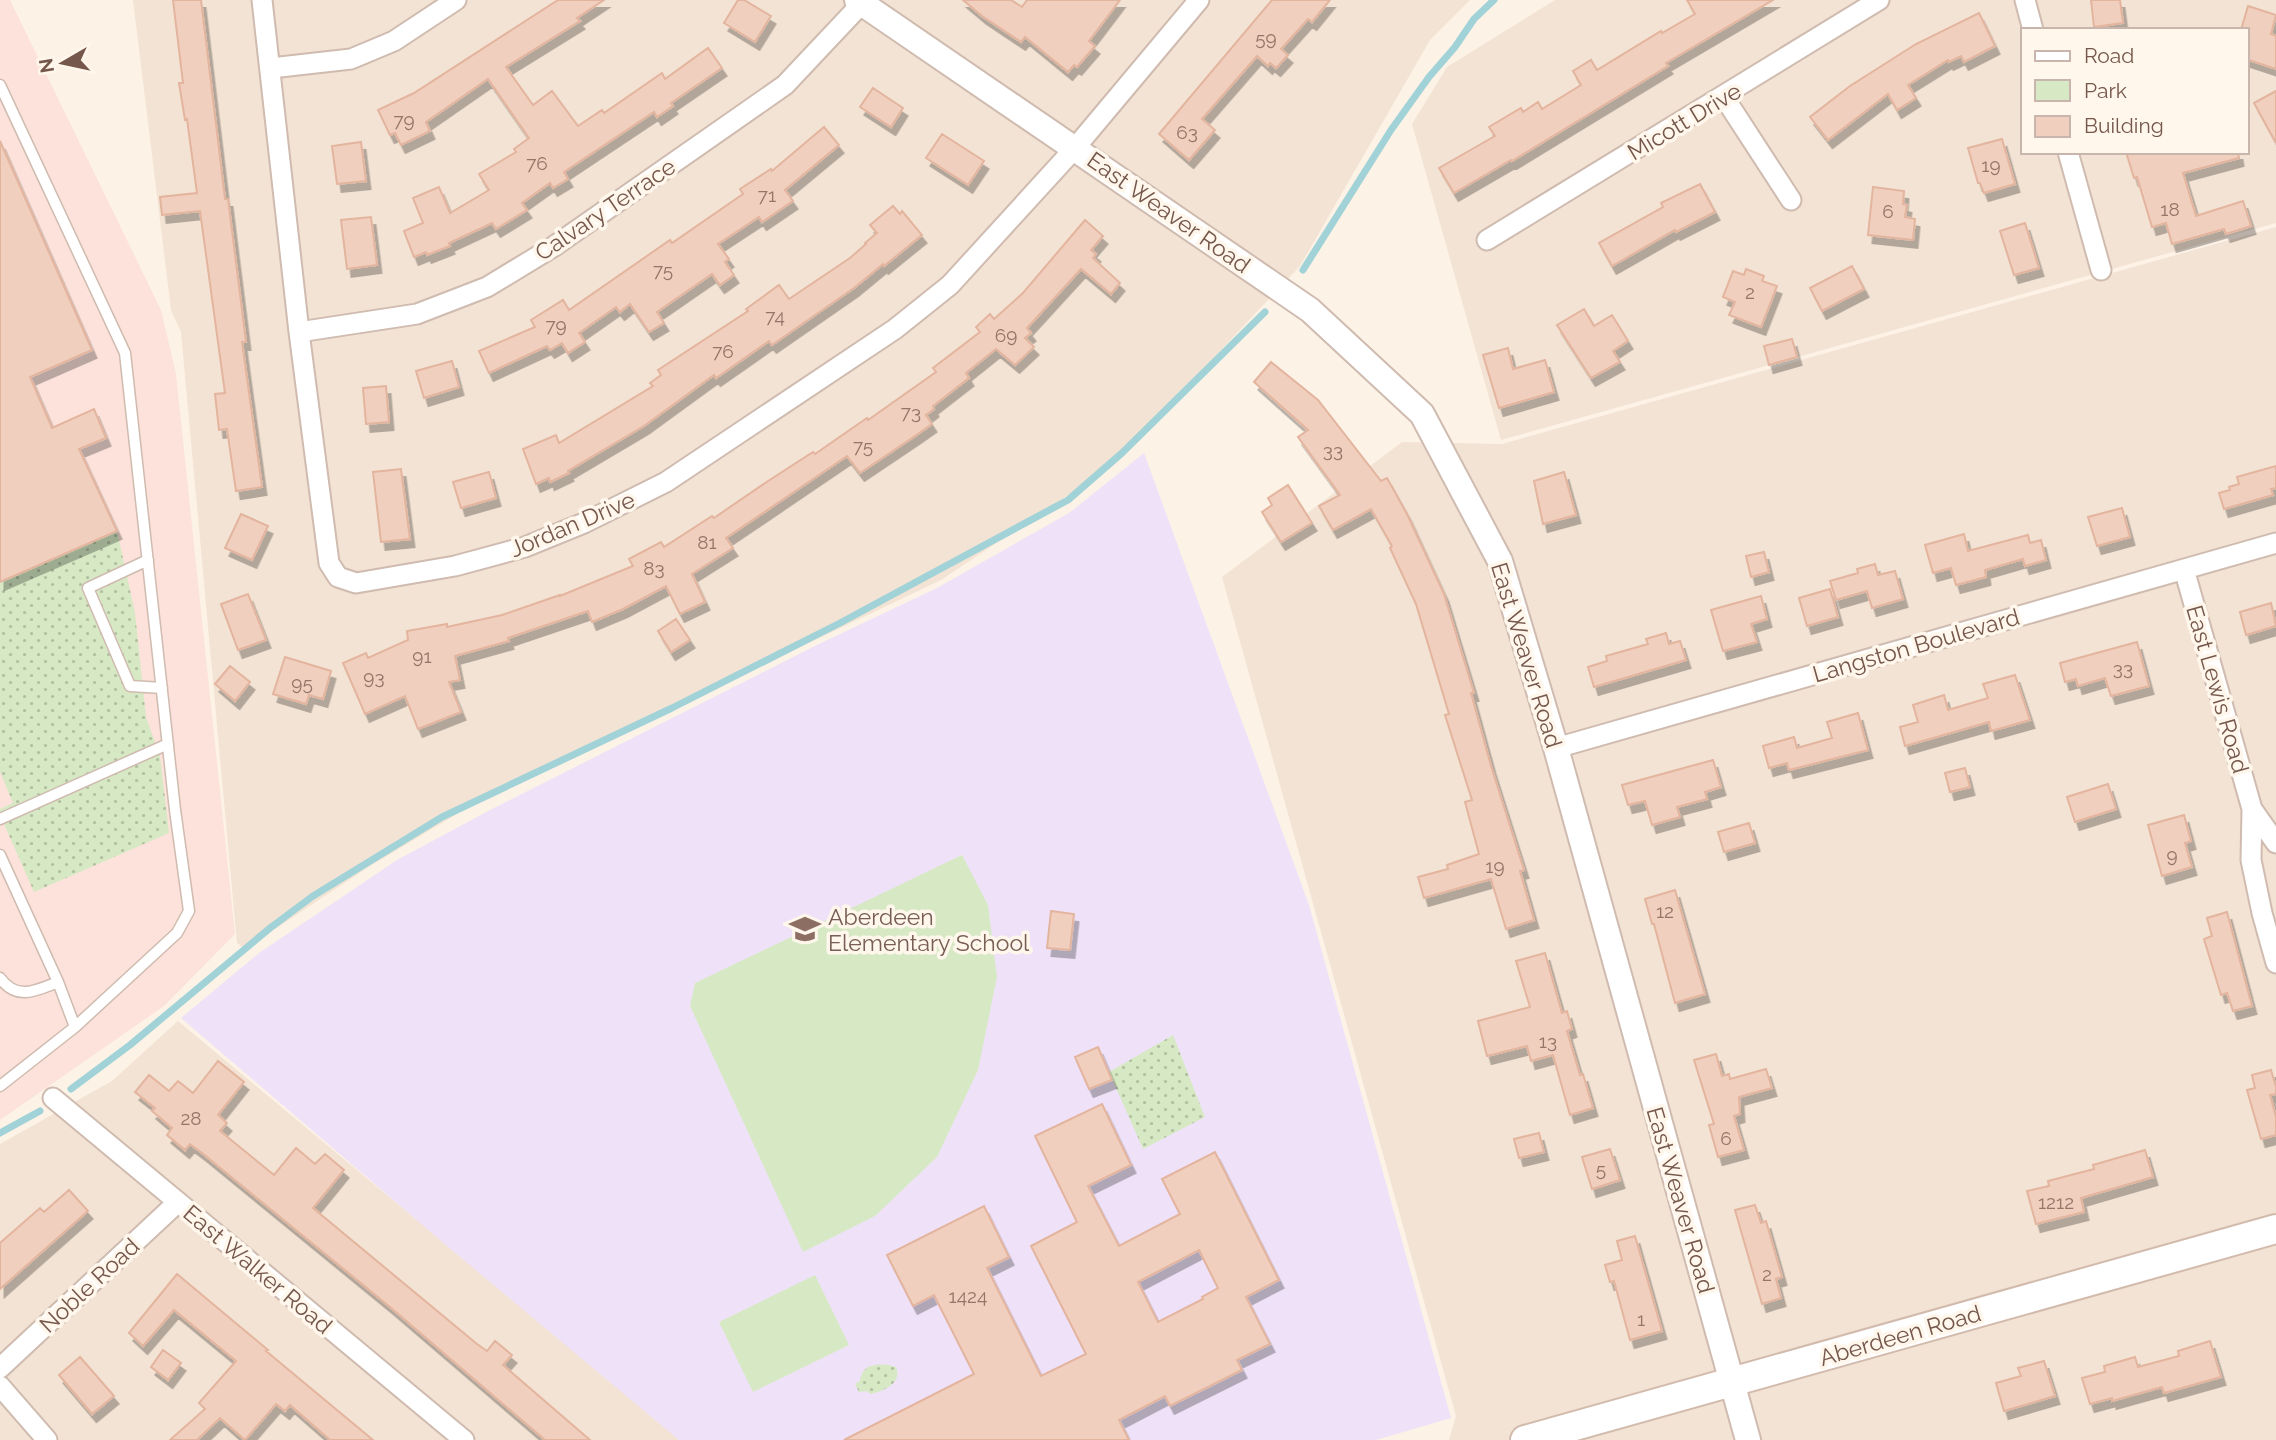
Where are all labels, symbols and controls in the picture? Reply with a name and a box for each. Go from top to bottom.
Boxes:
house number: 59 [1255,27,1277,49]
north arrow [28,28,98,98]
legend [2021,28,2248,154]
text: Road [2084,43,2134,68]
text: N [34,57,58,75]
street label: Micott Drive [1622,77,1746,165]
text: Park [2084,78,2127,103]
house number: 79 [393,109,415,131]
text: Building [2084,113,2164,138]
house number: 63 [1176,121,1198,143]
street label: East Weaver Road [1082,146,1256,278]
house number: 76 [526,152,548,174]
street label: Calvary Terrace [530,152,680,266]
house number: 19 [1981,154,2001,176]
house number: 71 [758,184,776,206]
house number: 18 [2160,198,2180,220]
house number: 6 [1882,200,1894,222]
house number: 75 [653,259,673,281]
house number: 2 [1745,281,1755,303]
house number: 74 [765,305,785,327]
house number: 79 [545,314,567,336]
house number: 69 [995,324,1017,346]
house number: 76 [712,340,734,362]
house number: 73 [901,401,921,423]
house number: 75 [853,435,873,457]
house number: 33 [1323,439,1343,461]
street label: Jordan Drive [505,486,639,562]
house number: 81 [697,531,717,553]
house number: 83 [643,557,665,579]
street label: East Weaver Road [1486,559,1568,751]
street label: East Lewis Road [2181,602,2255,776]
street label: Langston Boulevard [1810,603,2022,687]
house number: 91 [412,645,432,667]
house number: 33 [2113,657,2133,679]
house number: 93 [363,666,385,688]
house number: 95 [291,672,313,694]
house number: 9 [2166,844,2178,866]
house number: 19 [1485,855,1505,877]
house number: 12 [1656,900,1674,922]
place label: Aberdeen Elementary School [828,903,1030,956]
school or university icon: Aberdeen Elementary School [788,912,822,946]
house number: 13 [1539,1030,1557,1052]
street label: East Weaver Road [1641,1104,1721,1296]
house number: 28 [180,1107,202,1129]
house number: 6 [1720,1127,1732,1149]
house number: 5 [1596,1158,1606,1180]
house number: 1212 [2038,1191,2074,1213]
street label: East Walker Road [178,1199,338,1339]
street label: Noble Road [34,1232,144,1338]
house number: 2 [1762,1263,1772,1285]
house number: 1424 [949,1285,987,1307]
street label: Aberdeen Road [1816,1299,1984,1371]
house number: 1 [1637,1308,1645,1330]

